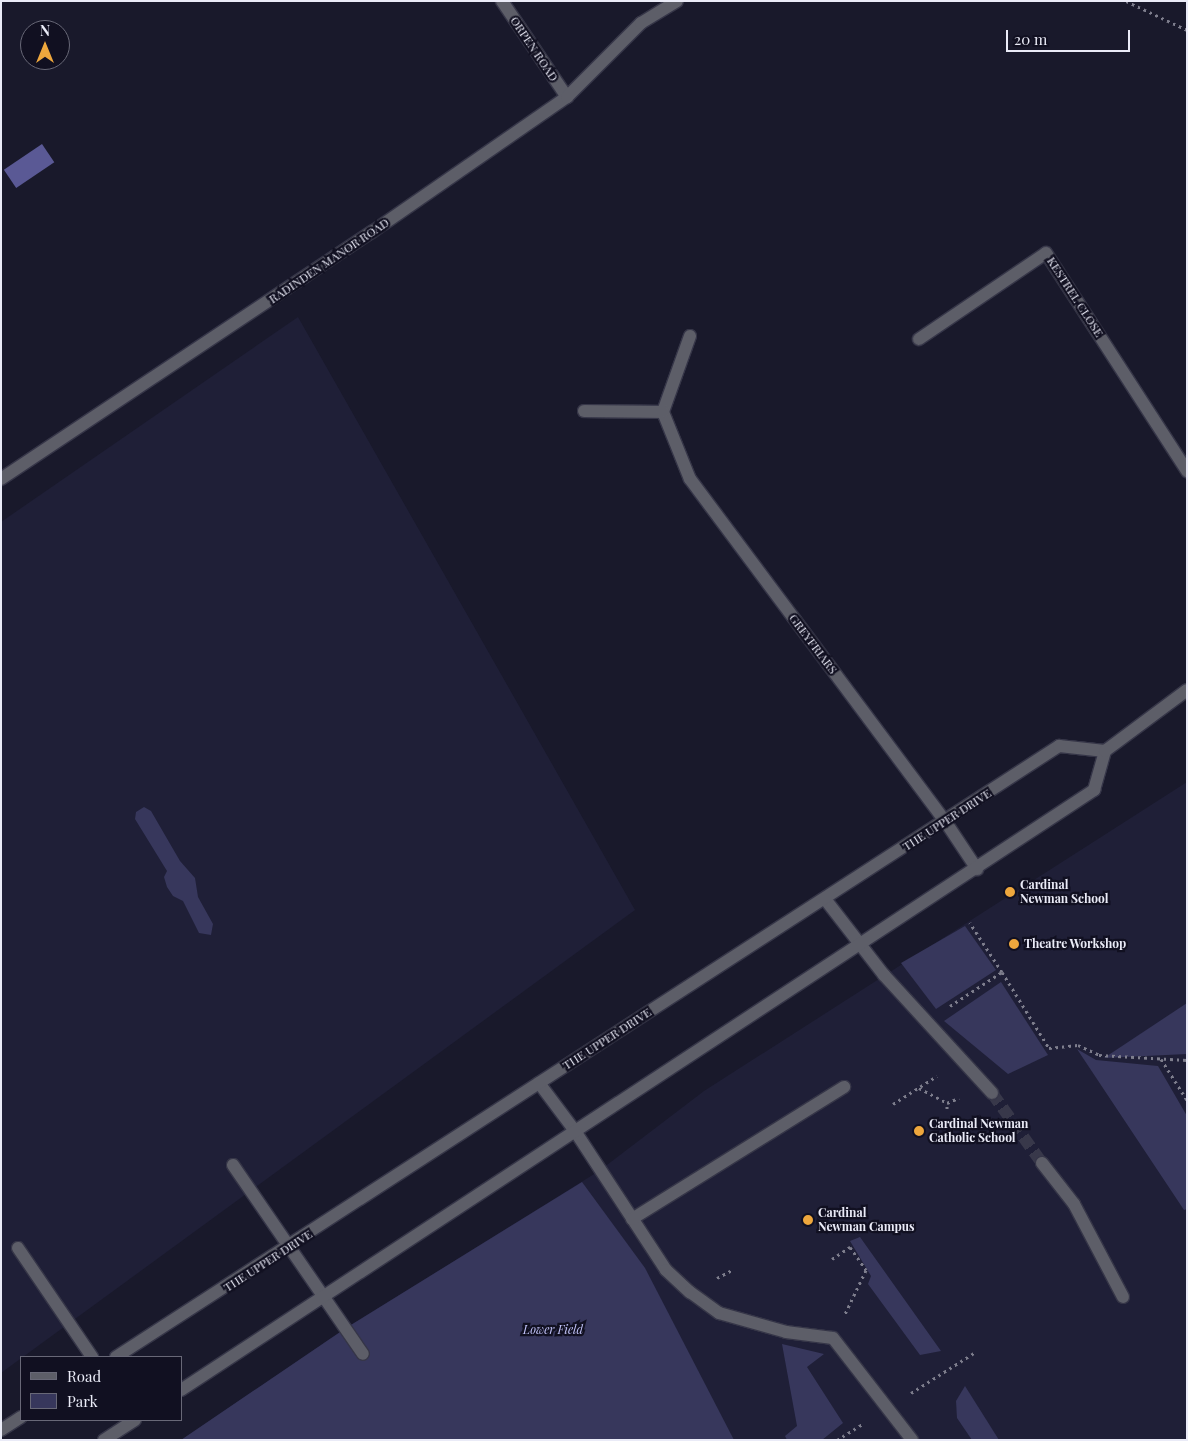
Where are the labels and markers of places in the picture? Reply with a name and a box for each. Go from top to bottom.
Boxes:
place label: Cardinal Newman School [1020,878,1108,906]
marker: Cardinal Newman School [1004,886,1016,898]
place label: Theatre Workshop [1024,937,1127,951]
marker: Theatre Workshop [1008,938,1020,950]
place label: Cardinal Newman Catholic School [929,1117,1028,1145]
marker: Cardinal Newman Catholic School [913,1125,925,1137]
place label: Cardinal Newman Campus [818,1206,915,1234]
marker: Cardinal Newman Campus [802,1214,814,1226]

